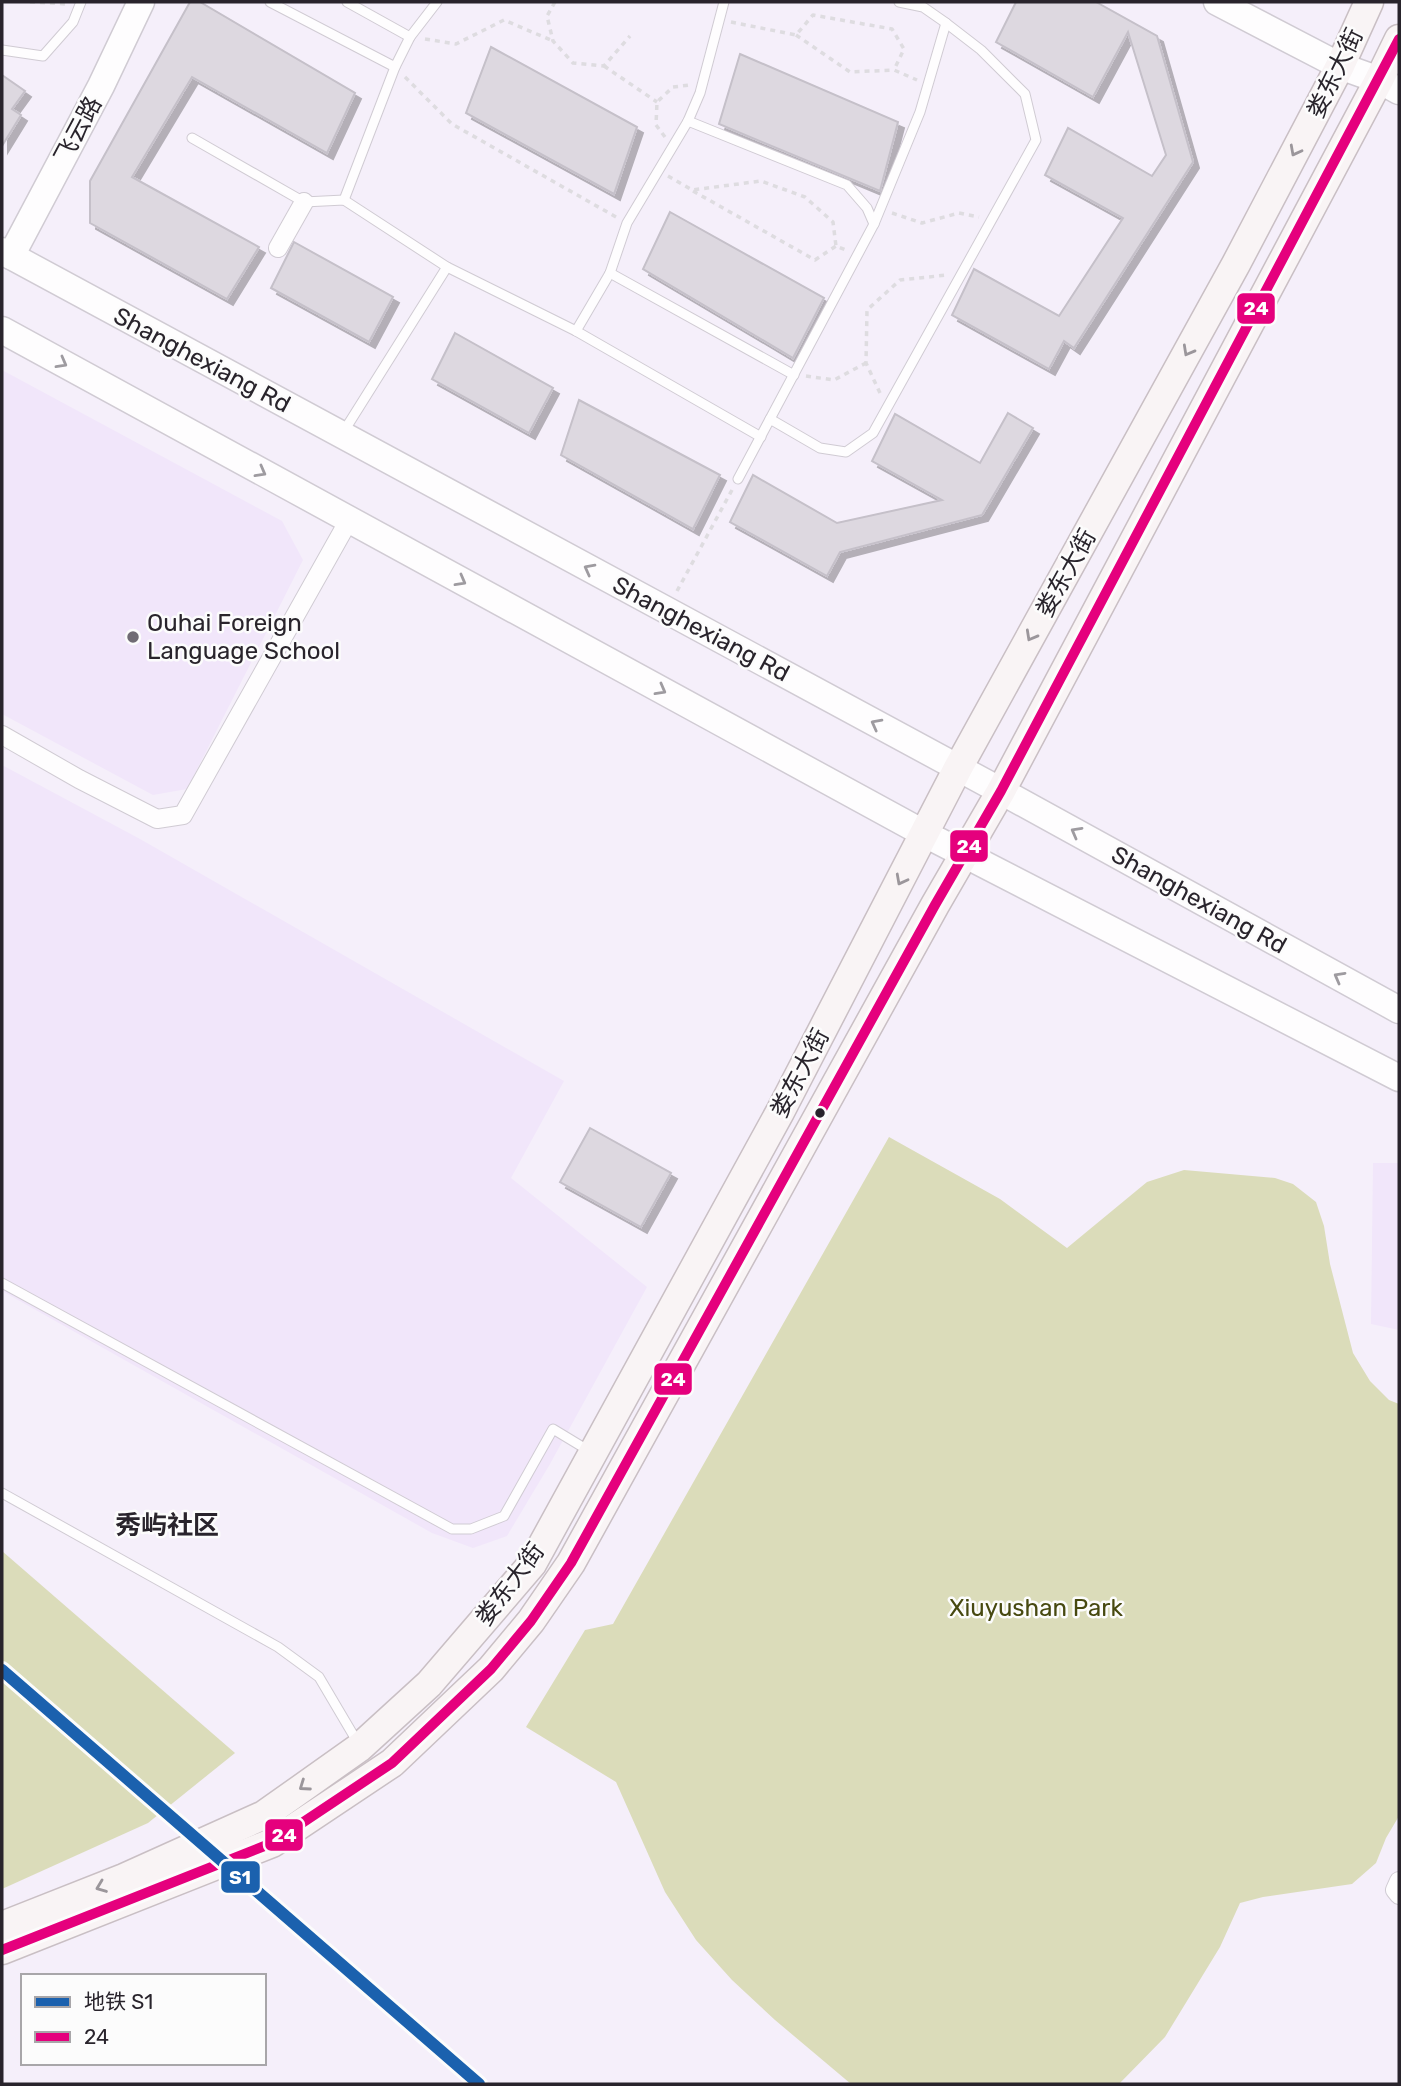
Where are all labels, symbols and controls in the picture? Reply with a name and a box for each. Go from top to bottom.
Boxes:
street label: 娄东大街 [1301,24,1369,122]
street label: 飞云路 [49,92,107,168]
one-way arrow [1290,144,1304,156]
line badge: 24 [1236,292,1276,325]
text: 24 [1243,297,1269,320]
street label: Shanghexiang Rd [109,302,295,418]
one-way arrow [1183,344,1197,357]
one-way arrow [54,355,67,368]
one-way arrow [254,464,266,477]
street label: 娄东大街 [1030,524,1102,622]
one-way arrow [584,564,597,577]
street label: Shanghexiang Rd [608,571,794,687]
one-way arrow [454,573,466,587]
place label: Ouhai Foreign Language School [147,609,340,665]
marker: Ouhai Foreign Language School [125,629,141,645]
one-way arrow [1026,629,1039,642]
one-way arrow [653,682,666,695]
one-way arrow [870,718,883,732]
one-way arrow [1070,827,1083,840]
line badge: 24 [949,829,989,863]
text: 24 [956,835,982,858]
street label: Shanghexiang Rd [1106,840,1292,960]
one-way arrow [896,873,909,885]
one-way arrow [1334,972,1347,985]
street label: 娄东大街 [765,1024,835,1122]
unlabelled marker [813,1106,827,1120]
line badge: 24 [653,1362,693,1396]
text: 24 [660,1368,686,1391]
district label: 秀屿社区 [115,1510,219,1541]
street label: 娄东大街 [470,1537,550,1631]
park label: Xiuyushan Park [949,1594,1123,1622]
one-way arrow [299,1778,312,1790]
line badge: 24 [264,1818,304,1852]
text: 24 [271,1824,297,1847]
line badge: S1 [220,1860,261,1894]
text: S1 [229,1866,251,1889]
one-way arrow [96,1879,108,1893]
legend [21,1974,266,2065]
text: 地铁 S1 [84,1989,153,2014]
text: 24 [84,2024,109,2049]

